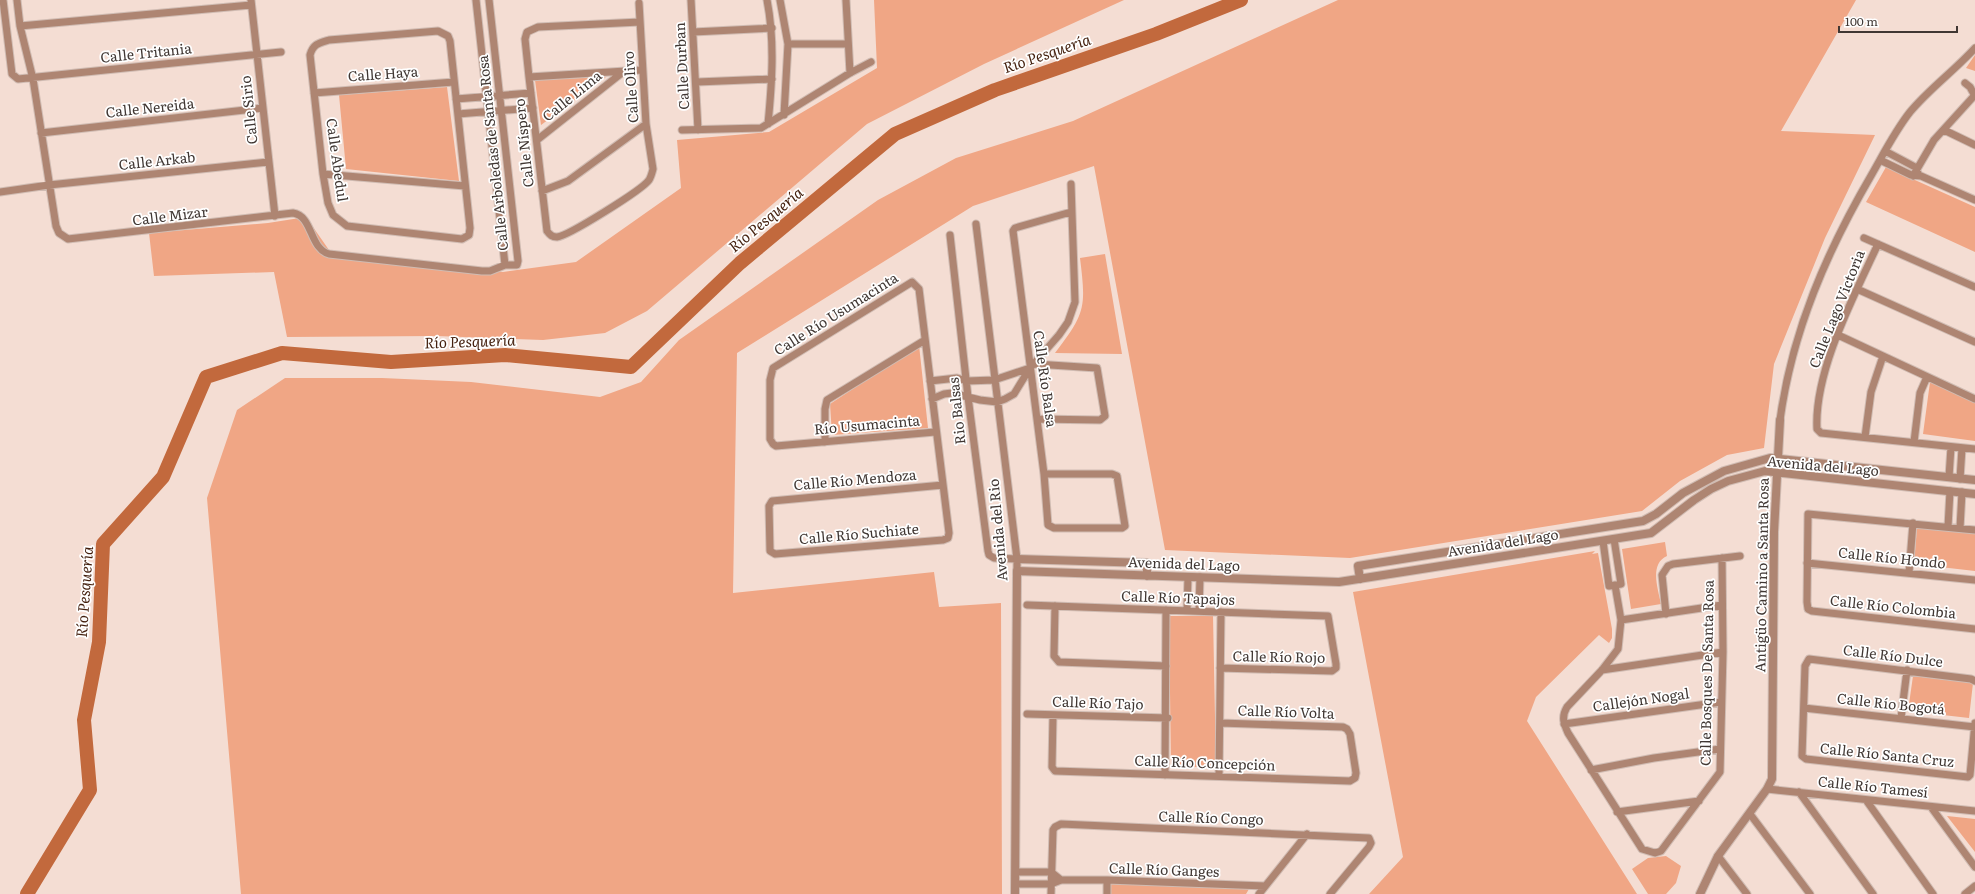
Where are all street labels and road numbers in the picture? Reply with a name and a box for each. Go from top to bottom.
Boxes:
street label: Calle Durban [669,22,693,110]
street label: Calle Tritania [99,37,193,67]
street label: Calle Olivo [618,50,642,124]
street label: Calle Arboledas de Santa Rosa [472,54,512,252]
street label: Calle Haya [347,61,419,85]
street label: Calle Lima [537,65,606,125]
street label: Calle Sirio [234,75,262,145]
street label: Calle Nereida [105,92,196,122]
street label: Calle Níspero [508,98,538,189]
street label: Calle Abedul [322,117,354,203]
street label: Calle Arkab [118,146,196,174]
street label: Calle Mizar [131,200,209,230]
street label: Calle Lago Victoria [1803,246,1869,371]
street label: Calle Río Usumacinta [770,267,902,359]
street label: Calle Río Balsa [1029,329,1063,429]
street label: Rio Balsas [943,377,969,446]
street label: Río Usumacinta [813,409,921,439]
street label: Avenida del Lago [1766,450,1880,480]
street label: Calle Río Mendoza [793,464,918,494]
street label: Antigüo Camino a Santa Rosa [1749,477,1773,672]
street label: Avenida del Rio [983,478,1011,582]
street label: Calle Río Suchiate [798,518,920,548]
street label: Avenida del Lago [1446,523,1560,561]
street label: Calle Río Hondo [1837,541,1947,573]
street label: Avenida del Lago [1128,551,1240,575]
street label: Calle Bosques De Santa Rosa [1694,579,1718,766]
street label: Calle Río Tapajos [1121,585,1235,609]
street label: Calle Río Colombia [1829,589,1958,623]
street label: Calle Río Dulce [1842,639,1944,671]
street label: Calle Río Rojo [1232,645,1326,667]
street label: Callejón Nogal [1591,682,1691,716]
street label: Calle Río Bogotá [1836,687,1946,719]
street label: Calle Río Tajo [1052,690,1144,714]
street label: Calle Río Volta [1237,699,1335,723]
street label: Calle Río Santa Cruz [1819,737,1955,771]
street label: Calle Río Concepción [1134,750,1276,774]
street label: Calle Río Tamesí [1817,770,1929,802]
street label: Calle Río Congo [1158,805,1264,829]
street label: Calle Río Ganges [1109,857,1220,881]

